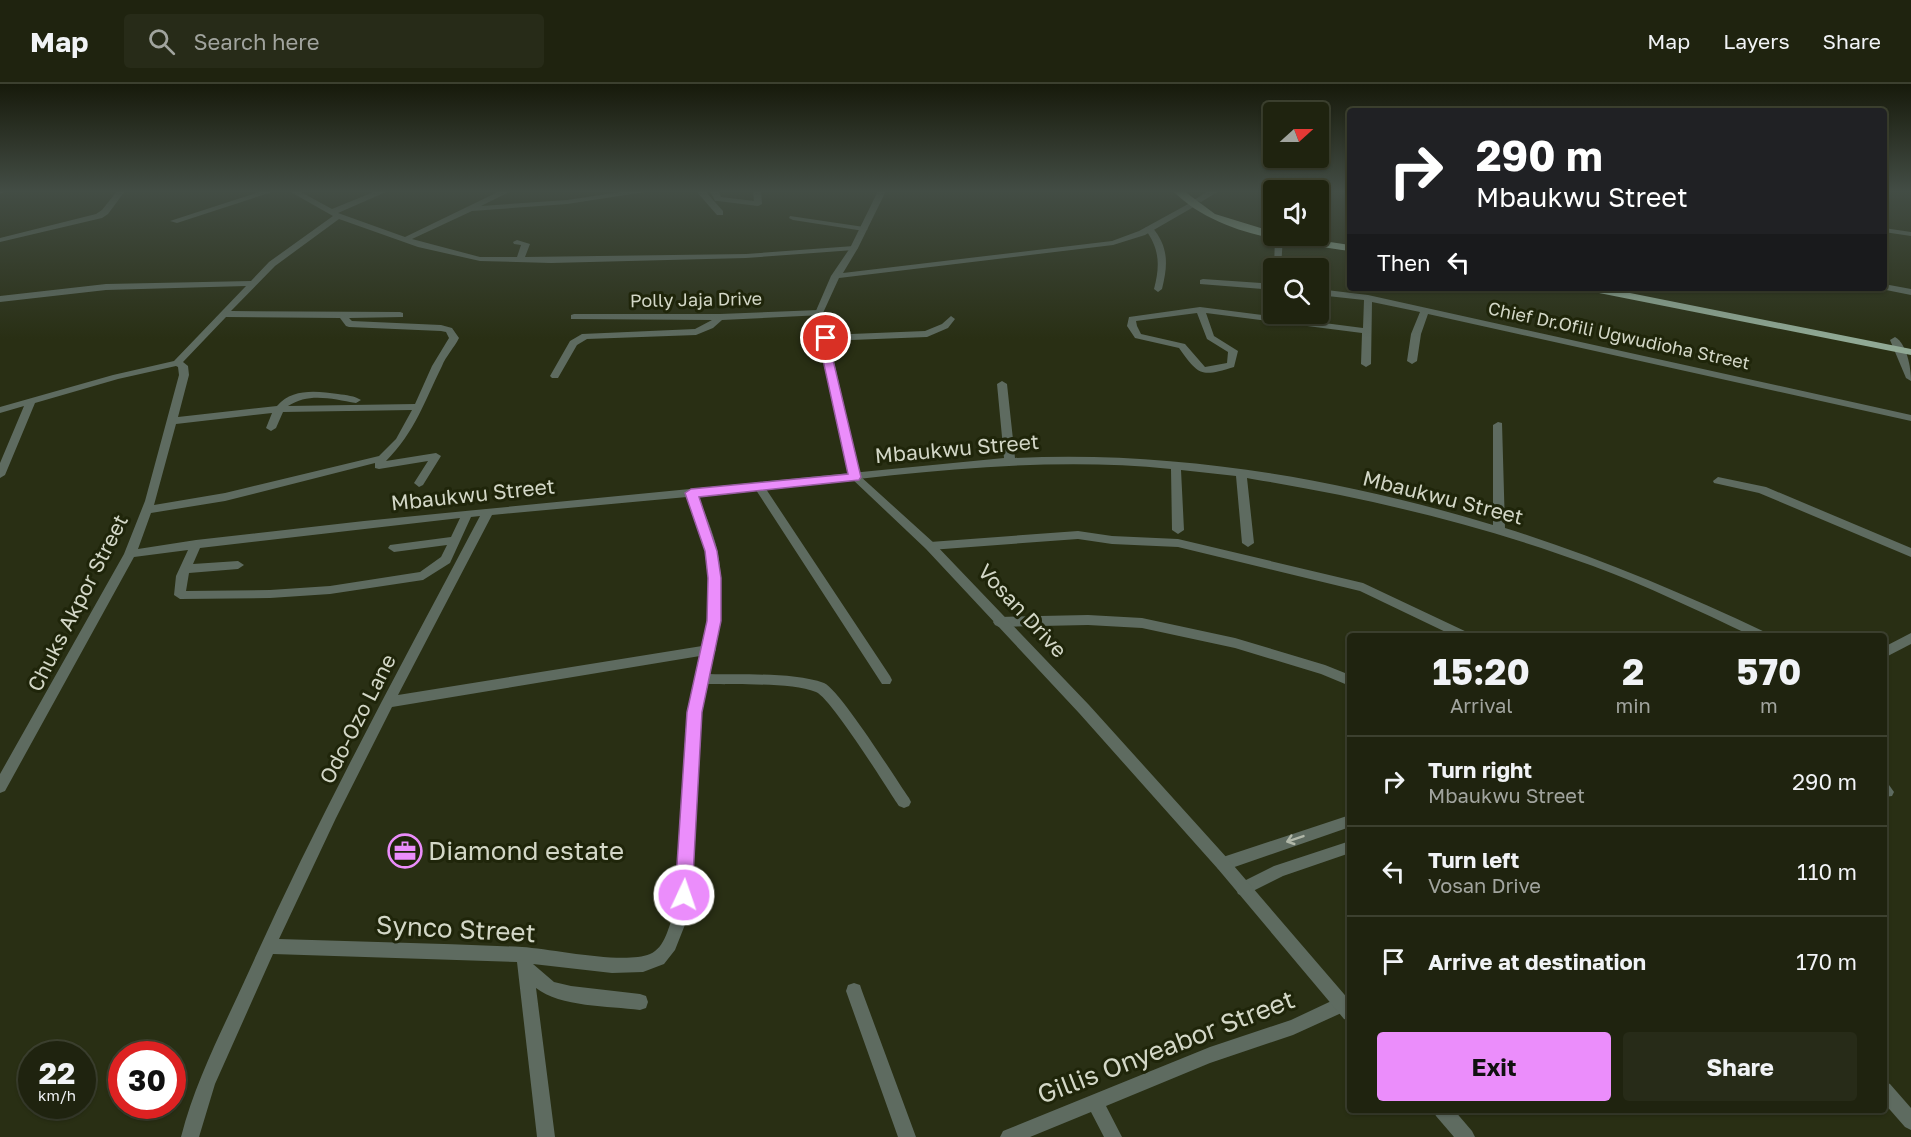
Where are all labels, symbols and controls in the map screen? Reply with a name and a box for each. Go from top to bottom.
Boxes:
search box [124,14,544,68]
text: Map [30,25,88,58]
icon: search [145,25,178,58]
text: Search here [193,28,319,55]
text: Map [1647,28,1690,54]
text: Layers [1723,28,1790,54]
text: Share [1823,28,1881,54]
north arrow [1263,102,1329,168]
map controls [1263,102,1329,324]
text: 290 m [1476,130,1603,180]
icon: right [1377,132,1455,210]
button: sound [1263,180,1329,246]
text: Mbaukwu Street [1476,181,1688,213]
icon: left [1442,246,1475,279]
text: Then [1377,249,1430,276]
button: search [1263,258,1329,324]
street label: Polly Jaja Drive [630,287,762,311]
street label: Chief Dr.Ofili Ugwudioha Street [1486,296,1752,374]
pin [800,312,851,363]
icon: arrive [809,321,842,354]
street label: Mbaukwu Street [874,428,1040,468]
street label: Mbaukwu Street [1360,464,1526,530]
street label: Mbaukwu Street [390,472,556,516]
street label: Chuks Akpor Street [21,510,133,695]
street label: Vosan Drive [973,558,1073,663]
street label: Odo-Ozo Lane [313,649,401,788]
text: 15:20 [1433,650,1530,693]
text: 2 [1622,650,1644,693]
text: 570 [1736,650,1801,693]
text: Arrival [1450,693,1513,717]
text: min [1616,693,1651,717]
text: m [1760,693,1778,717]
text: Turn right [1428,756,1532,783]
icon: right [1377,765,1410,798]
text: 290 m [1792,768,1857,795]
text: Mbaukwu Street [1428,783,1585,807]
office icon: Diamond estate [387,833,423,869]
place label: Diamond estate [428,835,624,866]
one-way arrow [1286,835,1305,846]
text: Turn left [1428,846,1519,873]
icon: left [1377,855,1410,888]
text: 110 m [1797,858,1857,885]
position arrow [652,863,716,927]
text: Vosan Drive [1428,873,1541,897]
street label: Synco Street [375,909,537,948]
icon: arrive [1377,945,1410,978]
text: Arrive at destination [1428,948,1646,975]
text: 170 m [1796,948,1857,975]
street label: Gillis Onyeabor Street [1033,983,1299,1110]
button: Exit [1377,1032,1611,1101]
button: Share [1623,1032,1857,1101]
speed limit sign: 30 [108,1041,186,1119]
text: 22 [39,1055,75,1091]
text: km/h [38,1086,76,1104]

